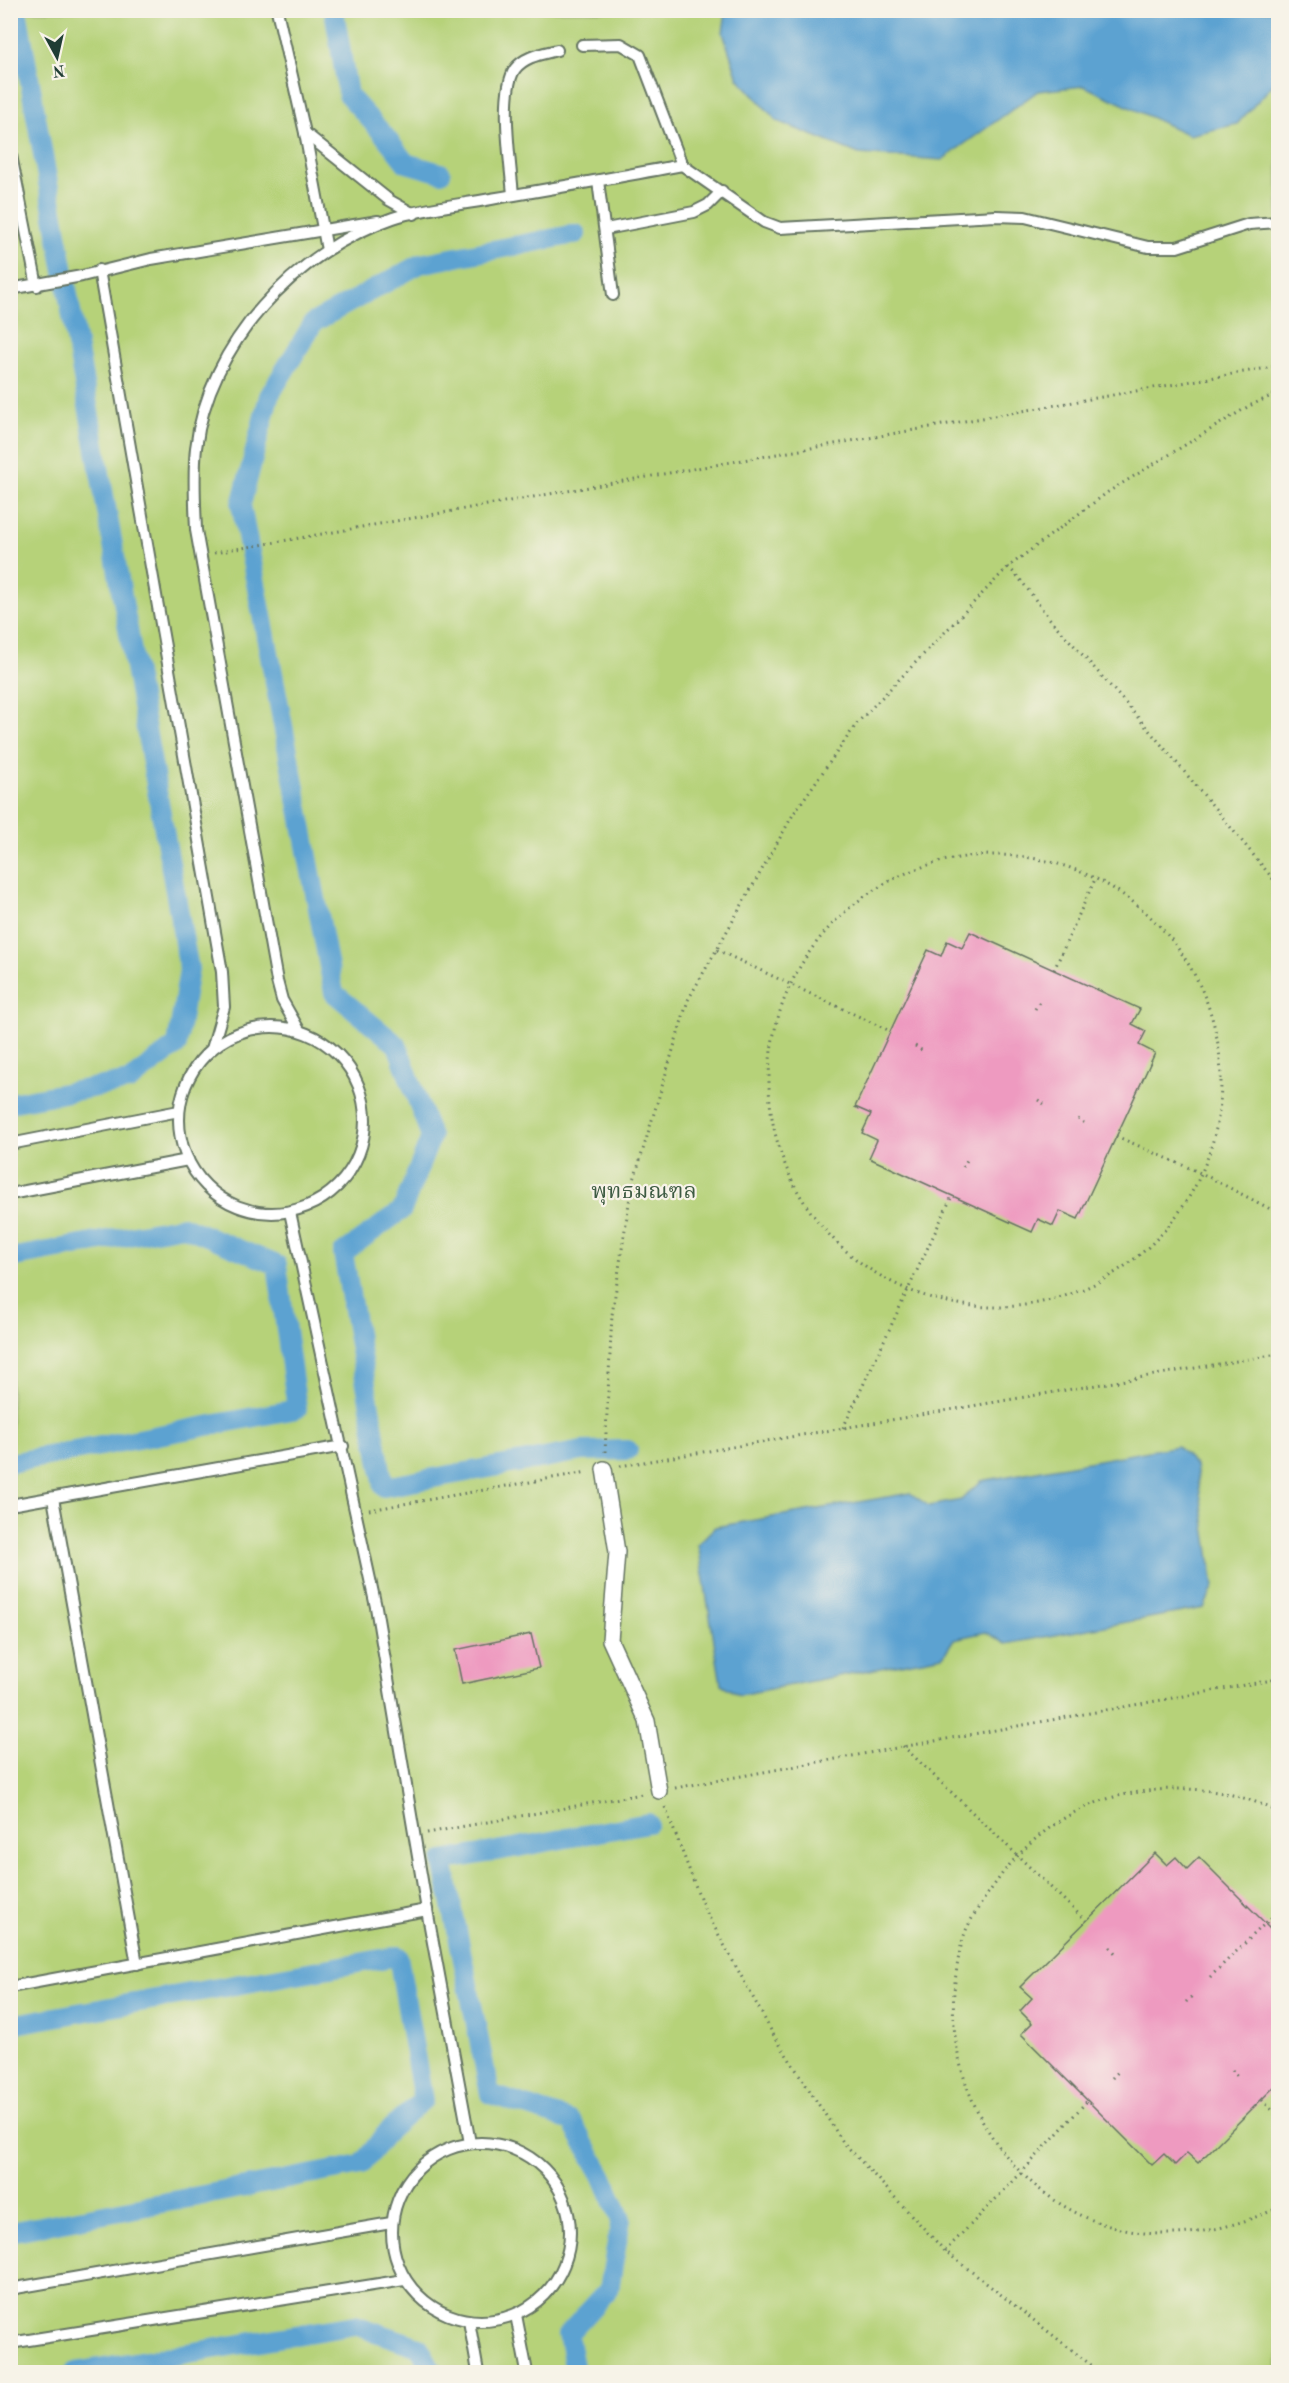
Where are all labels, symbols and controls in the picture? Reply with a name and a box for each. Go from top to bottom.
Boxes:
north arrow [27,27,87,87]
text: N [51,61,66,79]
park label: พุทธมณฑล [591,1181,697,1205]

